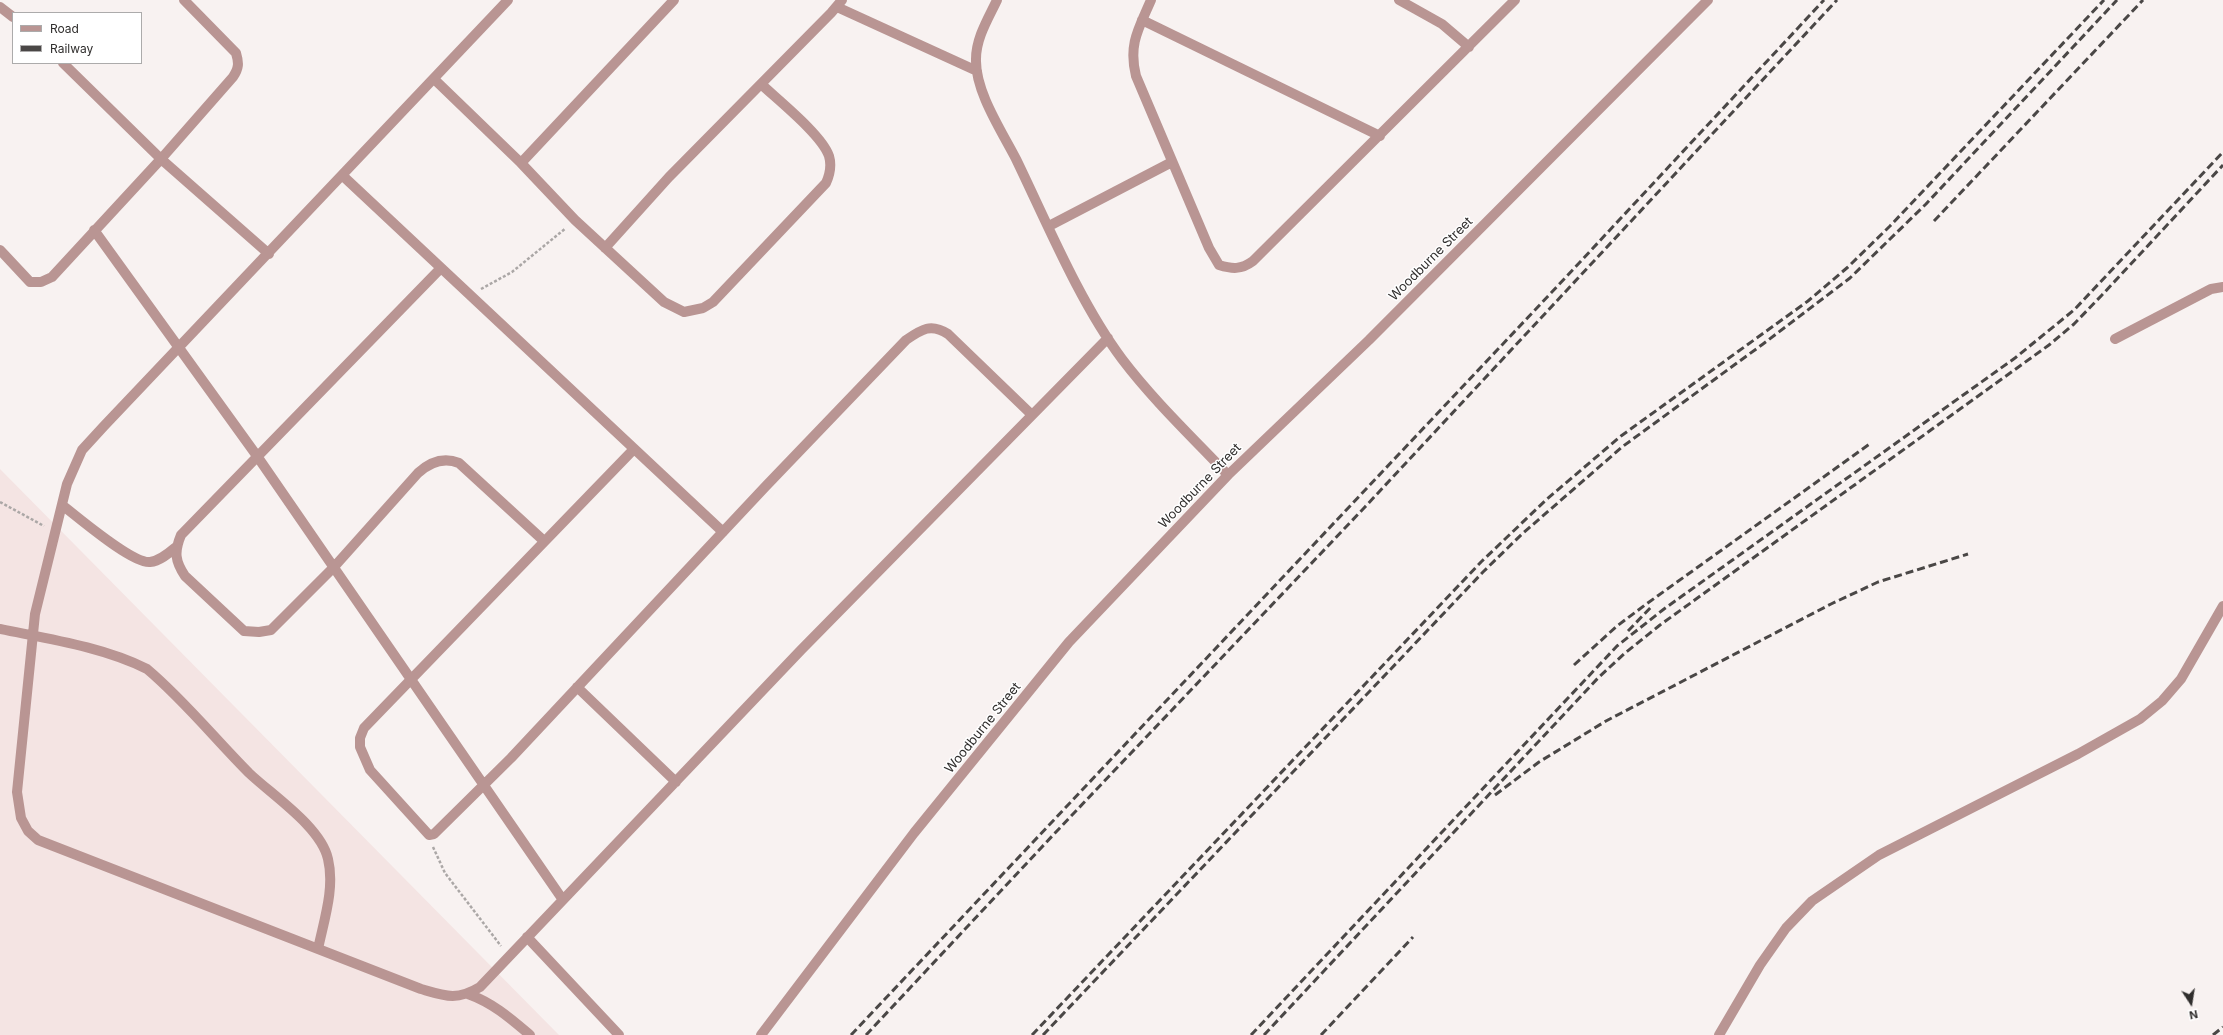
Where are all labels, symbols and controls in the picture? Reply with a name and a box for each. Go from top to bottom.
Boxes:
legend [12,12,142,64]
text: Road [50,21,79,36]
text: Railway [50,41,93,56]
street label: Woodburne Street [1386,214,1476,304]
street label: Woodburne Street [1155,440,1245,532]
street label: Woodburne Street [942,680,1024,776]
north arrow [2171,983,2211,1023]
text: N [2188,1007,2199,1022]

